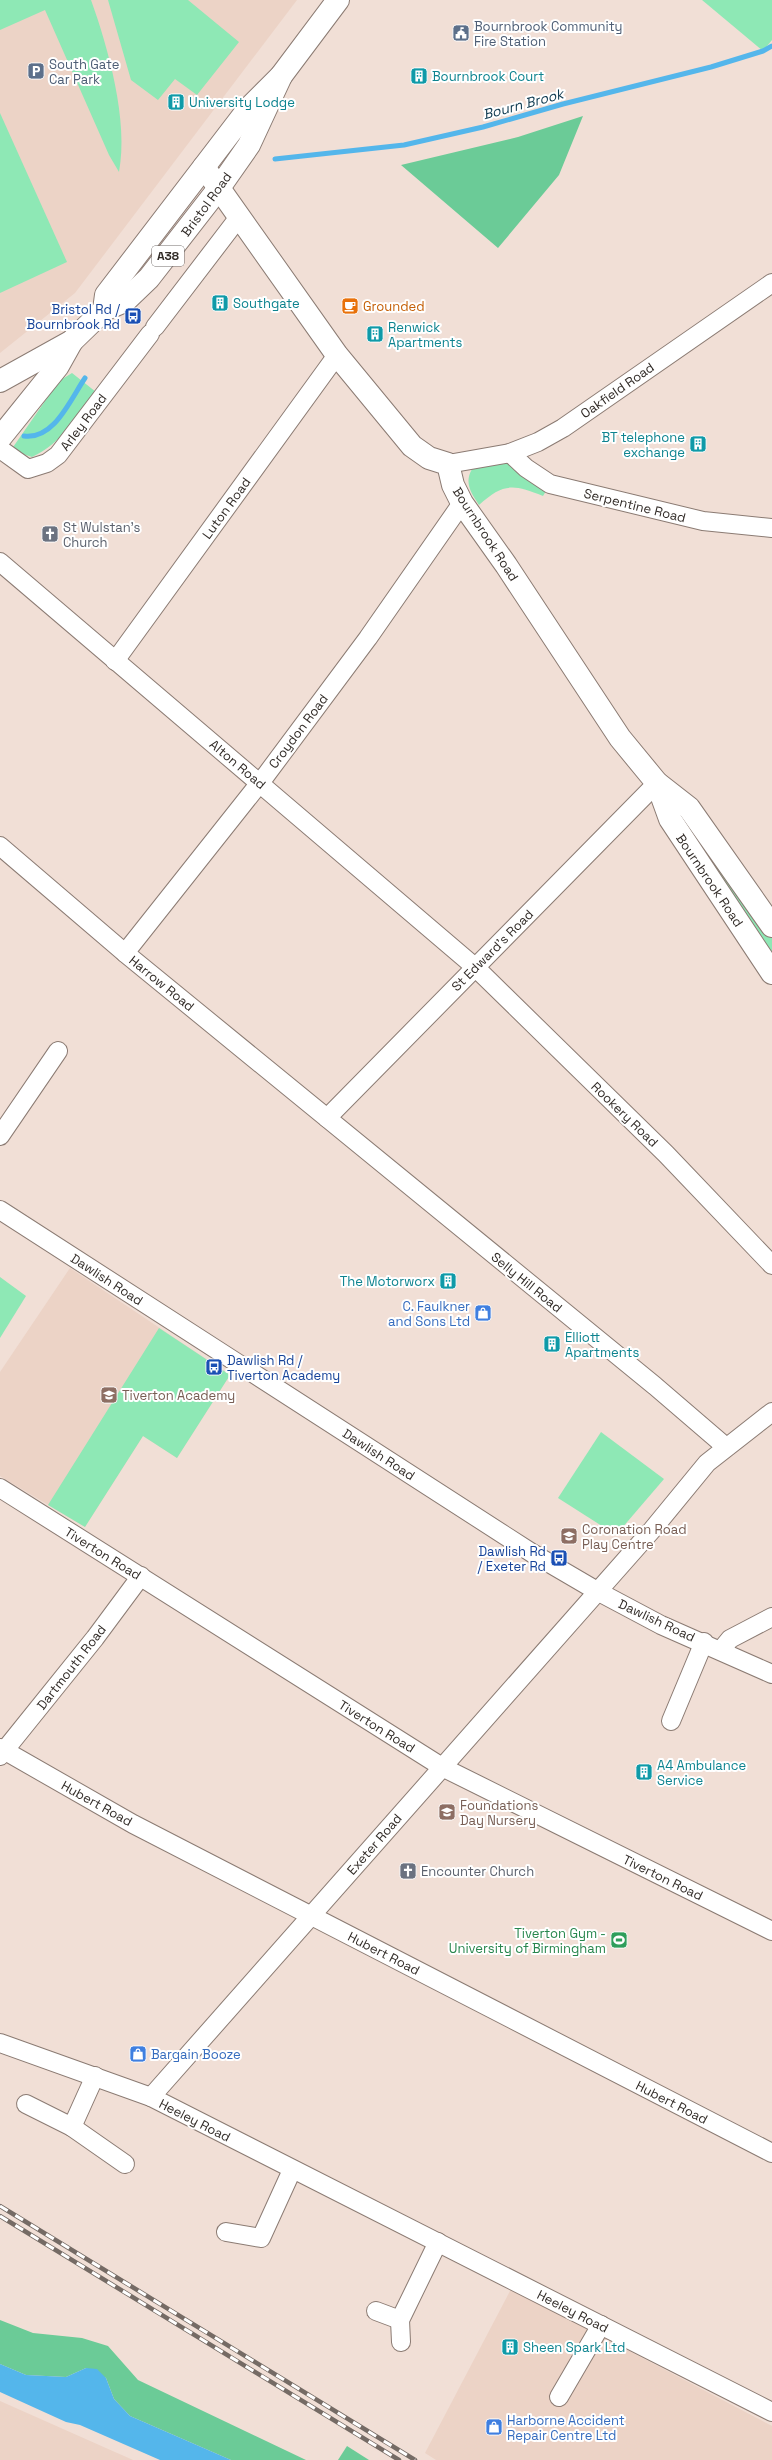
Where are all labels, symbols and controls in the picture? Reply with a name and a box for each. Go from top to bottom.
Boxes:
place label: Bournbrook Community Fire Station [474,18,623,50]
public building icon: Bournbrook Community Fire Station [451,23,471,43]
place label: South Gate Car Park [49,56,119,88]
parking icon: South Gate Car Park [26,61,46,81]
building icon: Bournbrook Court [409,66,429,86]
place label: Bournbrook Court [432,68,544,85]
water label: Bourn Brook [481,84,567,123]
building icon: University Lodge [166,92,186,112]
place label: University Lodge [189,94,295,111]
street label: Bristol Road [177,169,236,240]
road number: A38 [152,246,184,266]
building icon: Southgate [210,293,230,313]
place label: Southgate [233,295,300,312]
cafe icon: Grounded [340,296,360,316]
place label: Grounded [363,298,425,315]
place label: Bristol Rd / Bournbrook Rd [27,301,120,333]
bus stop icon: Bristol Rd / Bournbrook Rd [123,306,143,326]
place label: Renwick Apartments [388,319,463,351]
building icon: Renwick Apartments [365,324,385,344]
street label: Oakfield Road [577,359,658,422]
street label: Arley Road [56,390,110,454]
place label: BT telephone exchange [602,429,685,461]
building icon: BT telephone exchange [688,434,708,454]
street label: Luton Road [198,474,254,542]
street label: Bournbrook Road [449,484,522,585]
street label: Serpentine Road [582,485,688,526]
place label: St Wulstan's Church [63,519,141,551]
church icon: St Wulstan's Church [40,524,60,544]
street label: Croydon Road [265,691,332,772]
street label: Alton Road [206,736,269,793]
street label: Bournbrook Road [672,830,747,930]
street label: St Edward's Road [448,906,537,995]
street label: Harrow Road [126,952,198,1015]
street label: Rookery Road [588,1078,662,1151]
street label: Selly Hill Road [488,1249,566,1316]
street label: Dawlish Road [67,1250,146,1309]
building icon: The Motorworx [438,1271,458,1291]
place label: The Motorworx [340,1273,435,1290]
place label: C. Faulkner and Sons Ltd [388,1298,470,1330]
shop icon: C. Faulkner and Sons Ltd [473,1303,493,1323]
place label: Elliott Apartments [565,1329,640,1361]
building icon: Elliott Apartments [542,1334,562,1354]
place label: Dawlish Rd / Tiverton Academy [227,1352,340,1384]
bus stop icon: Dawlish Rd / Tiverton Academy [204,1357,224,1377]
school or university icon: Tiverton Academy [99,1385,119,1405]
place label: Tiverton Academy [122,1387,235,1404]
street label: Dawlish Road [339,1425,418,1484]
place label: Coronation Road Play Centre [582,1521,687,1553]
street label: Tiverton Road [61,1523,144,1584]
school or university icon: Coronation Road Play Centre [559,1526,579,1546]
place label: Dawlish Rd / Exeter Rd [478,1543,546,1575]
bus stop icon: Dawlish Rd / Exeter Rd [549,1548,569,1568]
street label: Dawlish Road [616,1595,698,1646]
street label: Dartmouth Road [33,1621,110,1713]
street label: Tiverton Road [335,1696,418,1757]
place label: A4 Ambulance Service [657,1757,746,1789]
building icon: A4 Ambulance Service [634,1762,654,1782]
street label: Hubert Road [58,1777,135,1830]
place label: Foundations Day Nursery [460,1797,539,1829]
school or university icon: Foundations Day Nursery [437,1802,457,1822]
street label: Exeter Road [343,1810,406,1878]
street label: Tiverton Road [620,1851,706,1904]
church icon: Encounter Church [398,1861,418,1881]
place label: Encounter Church [421,1863,534,1880]
place label: Tiverton Gym - University of Birmingham [449,1925,606,1957]
street label: Hubert Road [345,1928,423,1979]
sports icon: Tiverton Gym - University of Birmingham [609,1930,629,1950]
shop icon: Bargain Booze [128,2044,148,2064]
place label: Bargain Booze [151,2046,241,2063]
street label: Hubert Road [633,2077,711,2128]
street label: Heeley Road [156,2095,233,2146]
street label: Heeley Road [534,2286,611,2337]
building icon: Sheen Spark Ltd [500,2337,520,2357]
place label: Sheen Spark Ltd [523,2339,625,2356]
place label: Harborne Accident Repair Centre Ltd [507,2412,625,2444]
shop icon: Harborne Accident Repair Centre Ltd [484,2417,504,2437]

